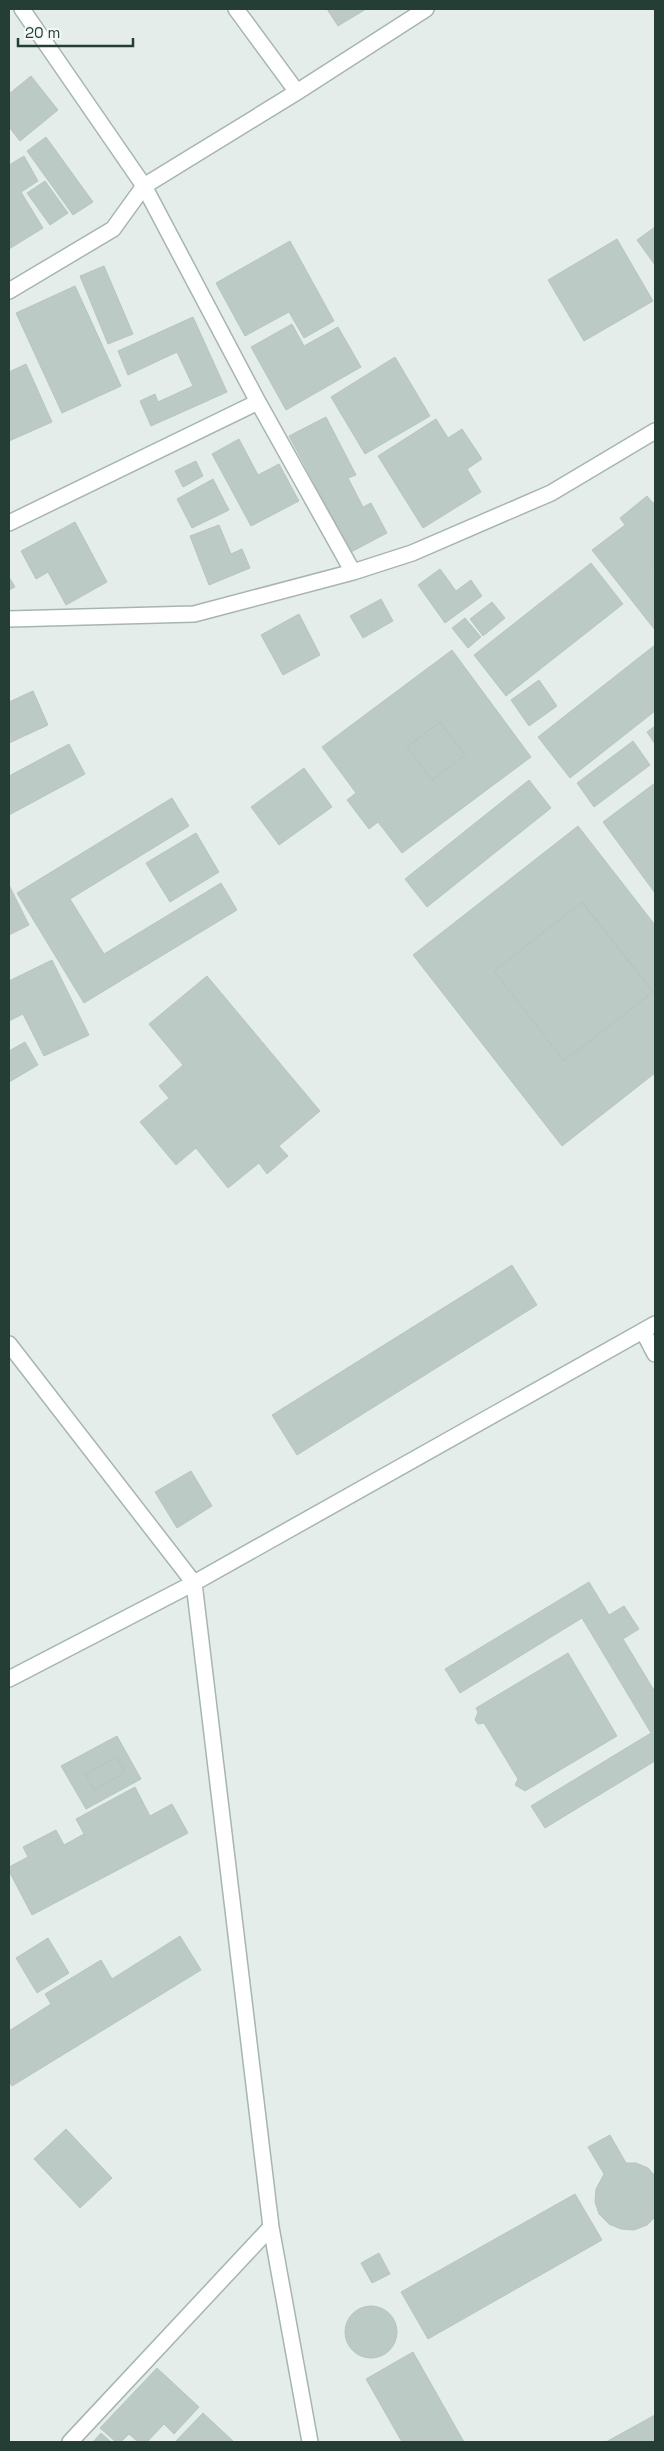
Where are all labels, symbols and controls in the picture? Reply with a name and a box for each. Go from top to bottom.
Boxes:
scale bar [18,15,132,47]
text: 20 m [25,23,60,42]

